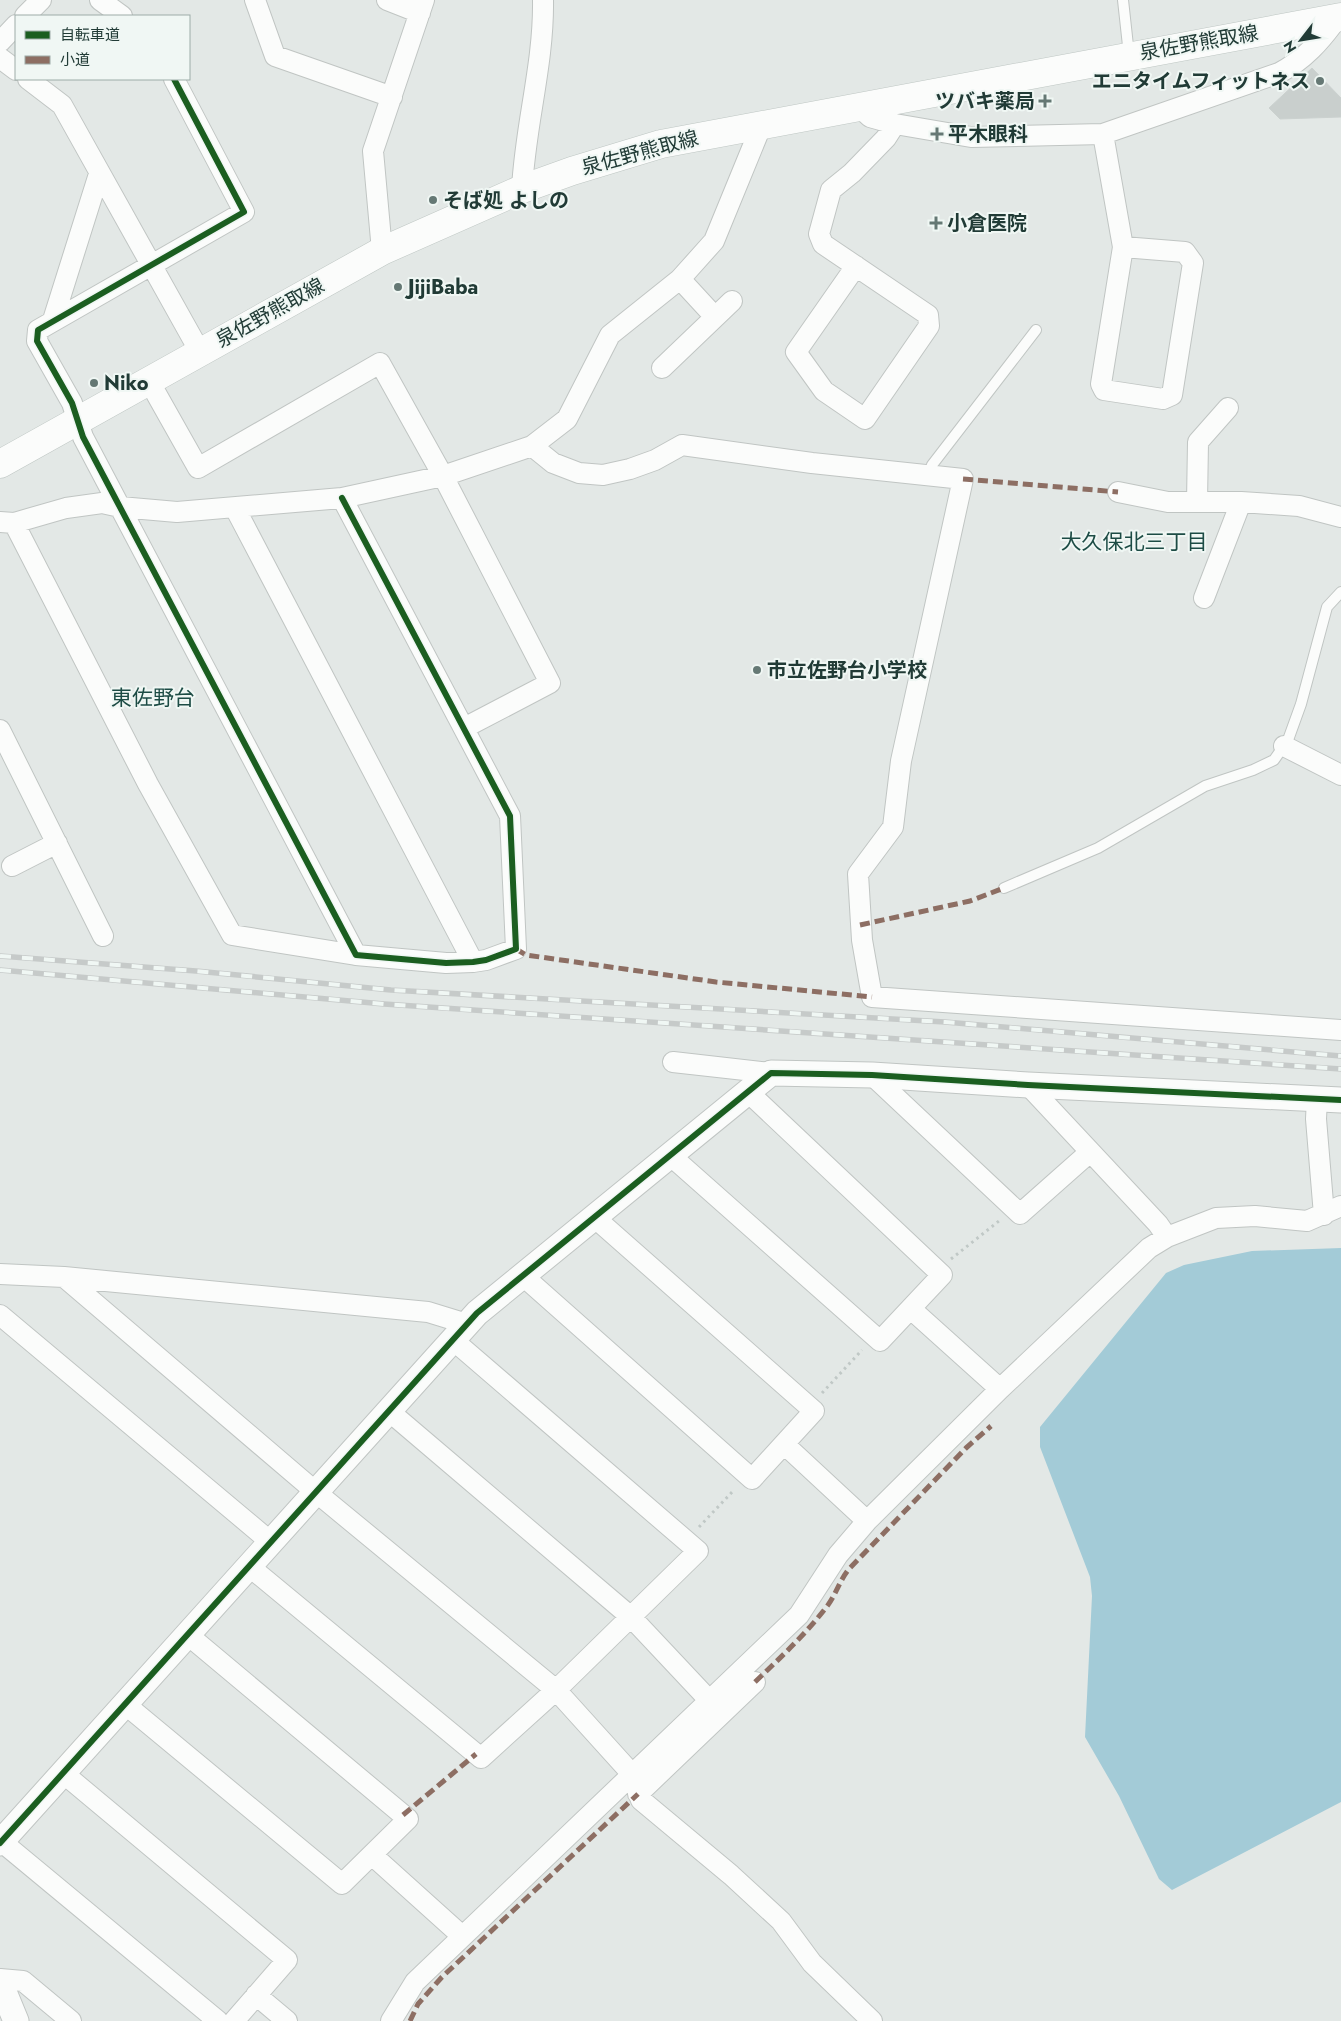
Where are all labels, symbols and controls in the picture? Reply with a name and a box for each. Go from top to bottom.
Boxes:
legend [15,15,190,80]
north arrow [1276,15,1326,65]
street label: 泉佐野熊取線 [1137,18,1261,68]
text: 自転車道 [60,24,120,46]
text: N [1278,37,1301,57]
text: 小道 [60,49,90,71]
place label: エニタイムフィットネス [1092,67,1310,96]
marker: エニタイムフィットネス [1314,75,1326,87]
place label: ツバキ薬局 [935,87,1035,116]
marker: ツバキ薬局 [1039,95,1051,107]
place label: 平木眼科 [948,120,1028,149]
street label: 泉佐野熊取線 [578,123,702,183]
marker: 平木眼科 [930,127,944,141]
place label: そば処 よしの [443,186,569,215]
marker: そば処 よしの [427,194,439,206]
place label: 小倉医院 [947,209,1027,238]
marker: 小倉医院 [929,216,943,230]
street label: 泉佐野熊取線 [210,271,330,355]
place label: JijiBaba [404,273,478,302]
marker: JijiBaba [392,281,404,293]
place label: Niko [104,369,149,398]
marker: Niko [88,377,100,389]
district label: 大久保北三丁目 [1061,527,1208,557]
place label: 市立佐野台小学校 [767,656,927,685]
marker: 市立佐野台小学校 [751,664,763,676]
district label: 東佐野台 [111,683,195,713]

